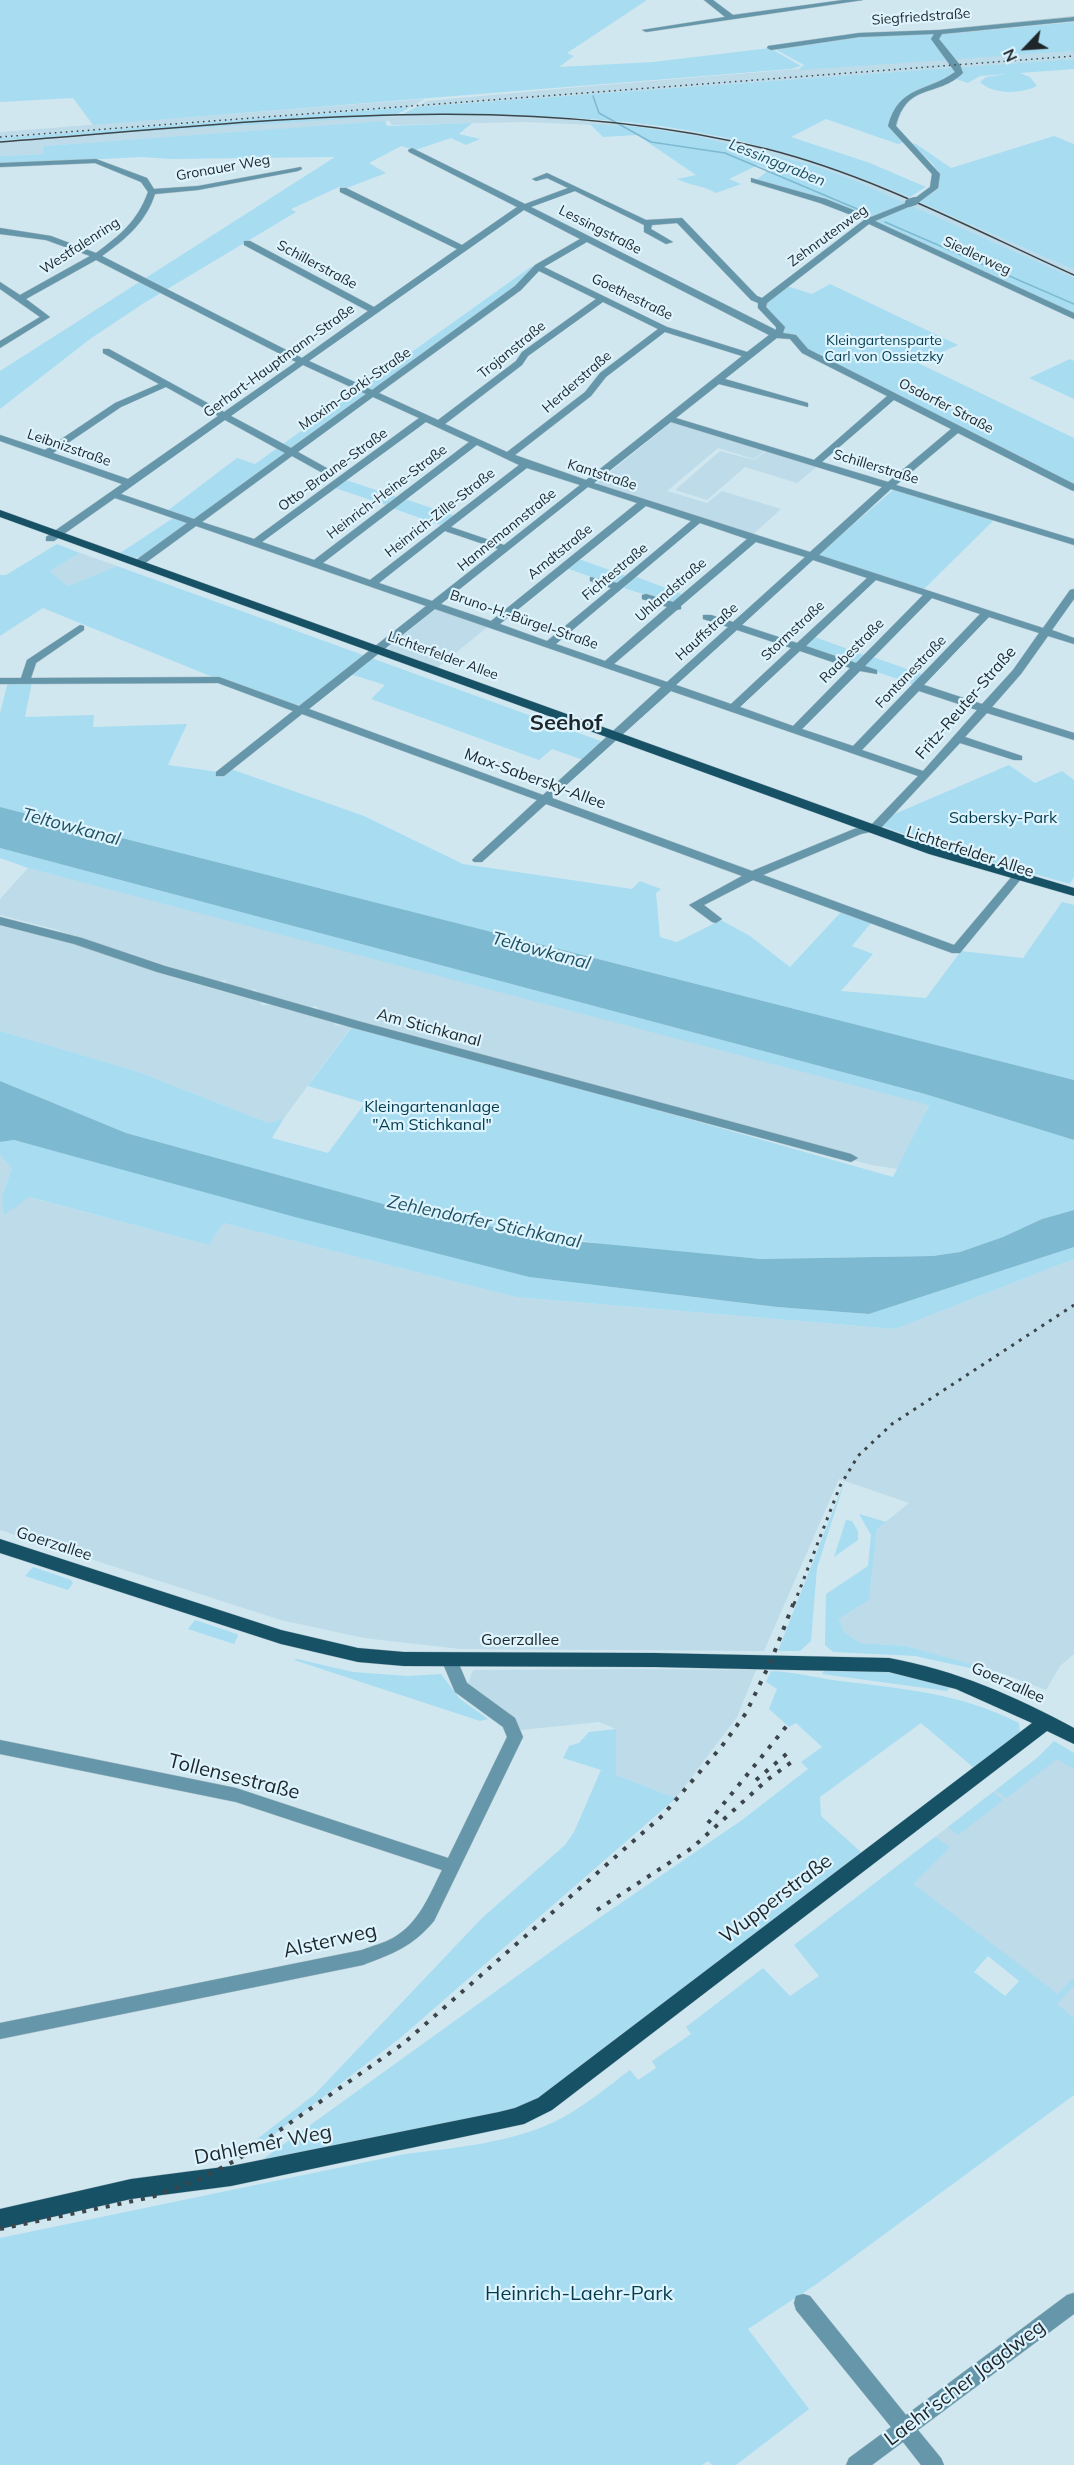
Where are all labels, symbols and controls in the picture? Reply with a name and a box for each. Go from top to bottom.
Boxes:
street label: Siegfriedstraße [871,5,971,29]
north arrow [996,18,1056,78]
text: N [998,46,1021,65]
water label: Lessinggraben [726,136,828,190]
street label: Gronauer Weg [175,151,271,185]
street label: Lessingstraße [556,202,644,258]
street label: Zehnrutenweg [785,202,871,270]
street label: Westfalenring [37,214,123,278]
street label: Siedlerweg [941,233,1013,279]
street label: Schillerstraße [274,237,360,293]
street label: Goethestraße [589,270,675,324]
street label: Gerhart-Hauptmann-Straße [200,301,358,421]
street label: Trojanstraße [475,318,549,382]
park label: Kleingartensparte Carl von Ossietzky [824,333,944,366]
street label: Maxim-Gorki-Straße [296,344,414,434]
street label: Herderstraße [539,347,615,417]
street label: Osdorfer Straße [896,375,996,437]
street label: Otto-Braune-Straße [275,425,391,515]
street label: Leibnizstraße [25,426,113,470]
street label: Heinrich-Heine-Straße [324,441,450,543]
street label: Schillerstraße [831,446,921,488]
street label: Kantstraße [565,456,639,494]
street label: Heinrich-Zille-Straße [382,465,498,561]
street label: Hannemannstraße [454,485,560,575]
street label: Arndtstraße [524,521,596,583]
street label: Fichtestraße [579,540,651,604]
street label: Uhlandstraße [632,555,710,625]
street label: Bruno-H.-Bürgel-Straße [448,587,600,653]
street label: Stormstraße [758,597,828,665]
street label: Hauffstraße [672,600,742,664]
street label: Raabestraße [816,615,888,687]
street label: Lichterfelder Allee [385,628,501,684]
street label: Fontanestraße [872,632,950,712]
street label: Fritz-Reuter-Straße [912,643,1020,763]
district label: Seehof [530,710,602,736]
street label: Max-Sabersky-Allee [462,745,608,813]
water label: Teltowkanal [19,803,123,851]
park label: Sabersky-Park [949,808,1057,828]
street label: Lichterfelder Allee [904,822,1036,882]
water label: Teltowkanal [489,927,593,975]
street label: Am Stichkanal [375,1005,483,1051]
park label: Kleingartenanlage "Am Stichkanal" [364,1097,500,1135]
water label: Zehlendorfer Stichkanal [385,1191,583,1253]
street label: Goerzallee [14,1523,94,1565]
street label: Goerzallee [481,1630,559,1650]
street label: Goerzallee [968,1658,1048,1708]
street label: Tollensestraße [166,1749,302,1805]
street label: Wupperstraße [715,1849,837,1949]
street label: Alsterweg [281,1919,379,1963]
street label: Dahlemer Weg [192,2120,334,2170]
park label: Heinrich-Laehr-Park [485,2282,673,2306]
street label: Laehr'scher Jagdweg [880,2315,1050,2451]

